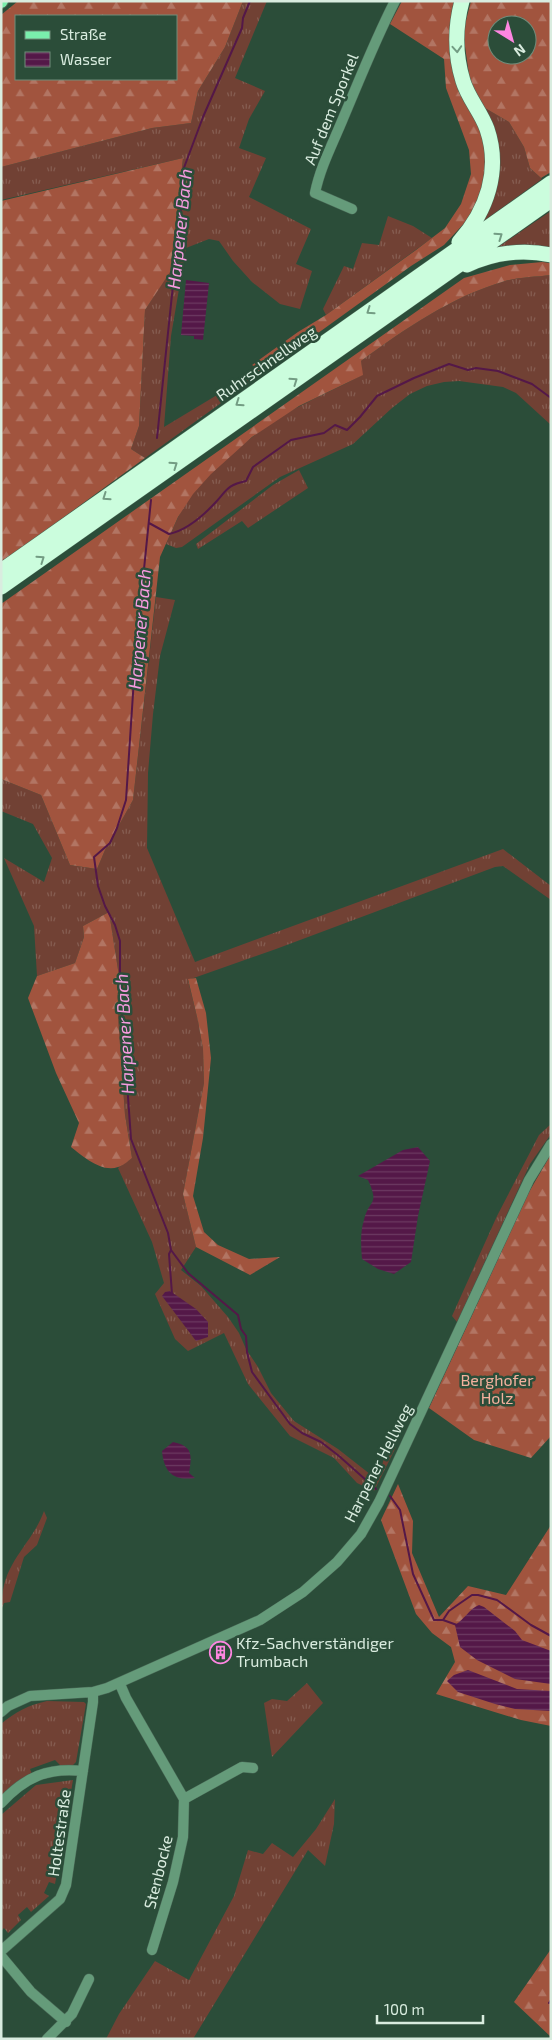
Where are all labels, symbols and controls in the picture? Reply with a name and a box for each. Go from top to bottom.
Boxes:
legend [15,15,178,80]
north arrow [487,15,537,65]
text: Straße [60,25,106,43]
text: N [511,41,529,61]
one-way arrow [452,46,463,54]
text: Wasser [60,50,112,68]
street label: Auf dem Sporkel [299,50,362,167]
water label: Harpener Bach [162,168,196,290]
one-way arrow [493,233,503,242]
one-way arrow [367,305,376,314]
street label: Ruhrschnellweg [212,321,319,404]
one-way arrow [288,378,298,387]
one-way arrow [235,397,245,406]
one-way arrow [168,463,177,471]
one-way arrow [102,491,112,500]
one-way arrow [35,556,45,565]
water label: Harpener Bach [123,568,155,690]
water label: Harpener Bach [110,973,138,1095]
park label: Berghofer Holz [460,1370,534,1407]
street label: Harpener Hellweg [339,1400,416,1525]
place label: Kfz-Sachverständiger Trumbach [236,1633,394,1670]
building icon: Kfz-Sachverständiger Trumbach [208,1640,232,1664]
street label: Holtestraße [43,1788,74,1878]
street label: Stenbocke [139,1833,176,1911]
scale bar [377,1992,483,2024]
text: 100 m [384,2000,425,2018]

